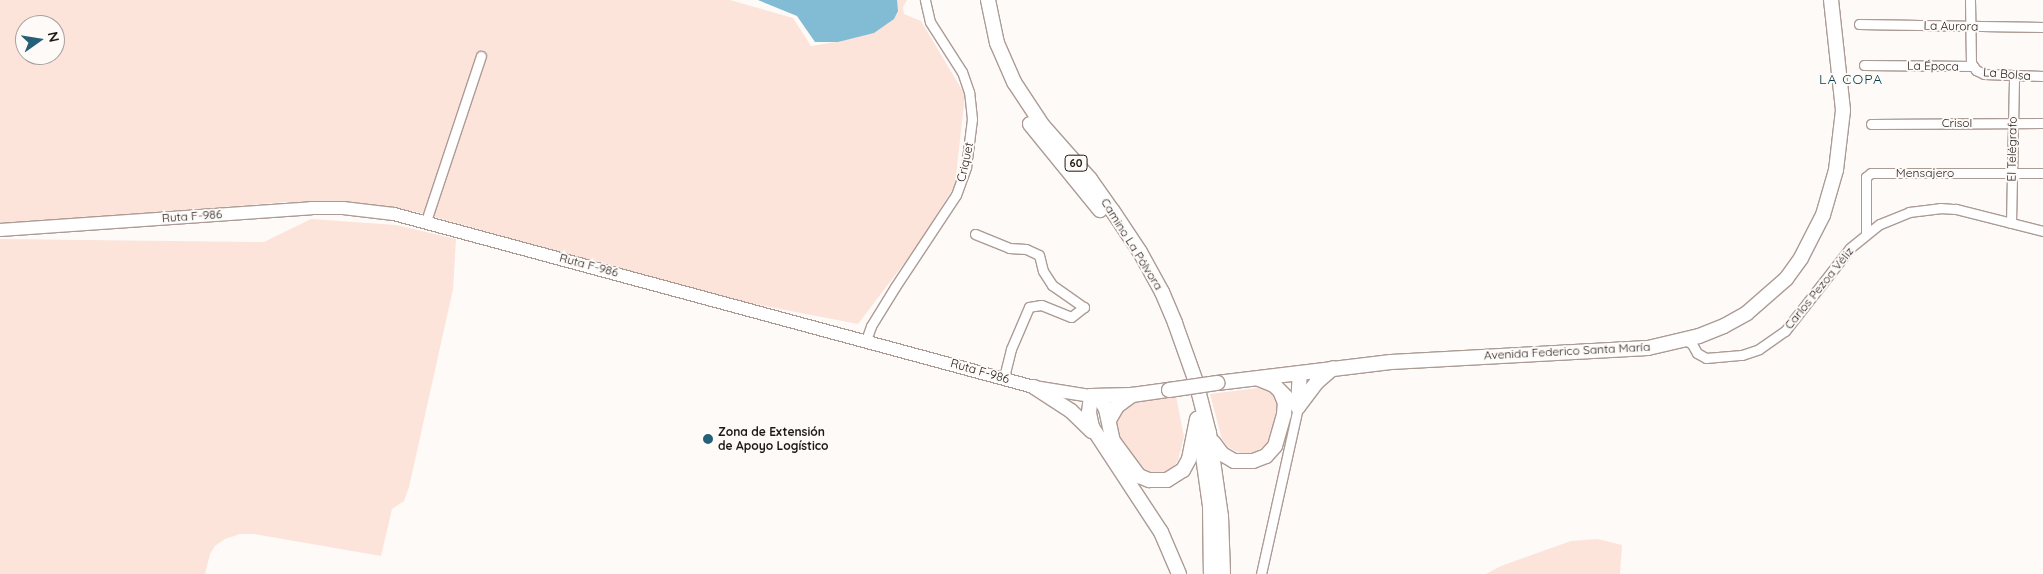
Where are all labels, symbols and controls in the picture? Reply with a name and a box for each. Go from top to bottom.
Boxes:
north arrow [15,15,65,65]
street label: La Aurora [1924,18,1978,34]
text: N [44,30,64,44]
street label: La Época [1907,58,1959,74]
street label: La Bolsa [1983,65,2031,83]
district label: LA COPA [1818,71,1884,87]
street label: Crisol [1942,116,1972,130]
street label: El Telégrafo [2004,116,2020,182]
street label: Criquet [954,141,976,183]
road number: 60 [1064,154,1088,172]
street label: Mensajero [1896,166,1954,180]
street label: Camino La Pólvora [1098,196,1166,292]
street label: Ruta F-986 [161,207,223,225]
street label: Carlos Pezoa Véliz [1782,244,1856,332]
street label: Ruta F-986 [558,250,620,280]
street label: Avenida Federico Santa María [1484,339,1650,363]
street label: Ruta F-986 [949,356,1011,386]
place label: Zona de Extensión de Apoyo Logístico [718,425,828,453]
marker: Zona de Extensión de Apoyo Logístico [702,433,714,445]

